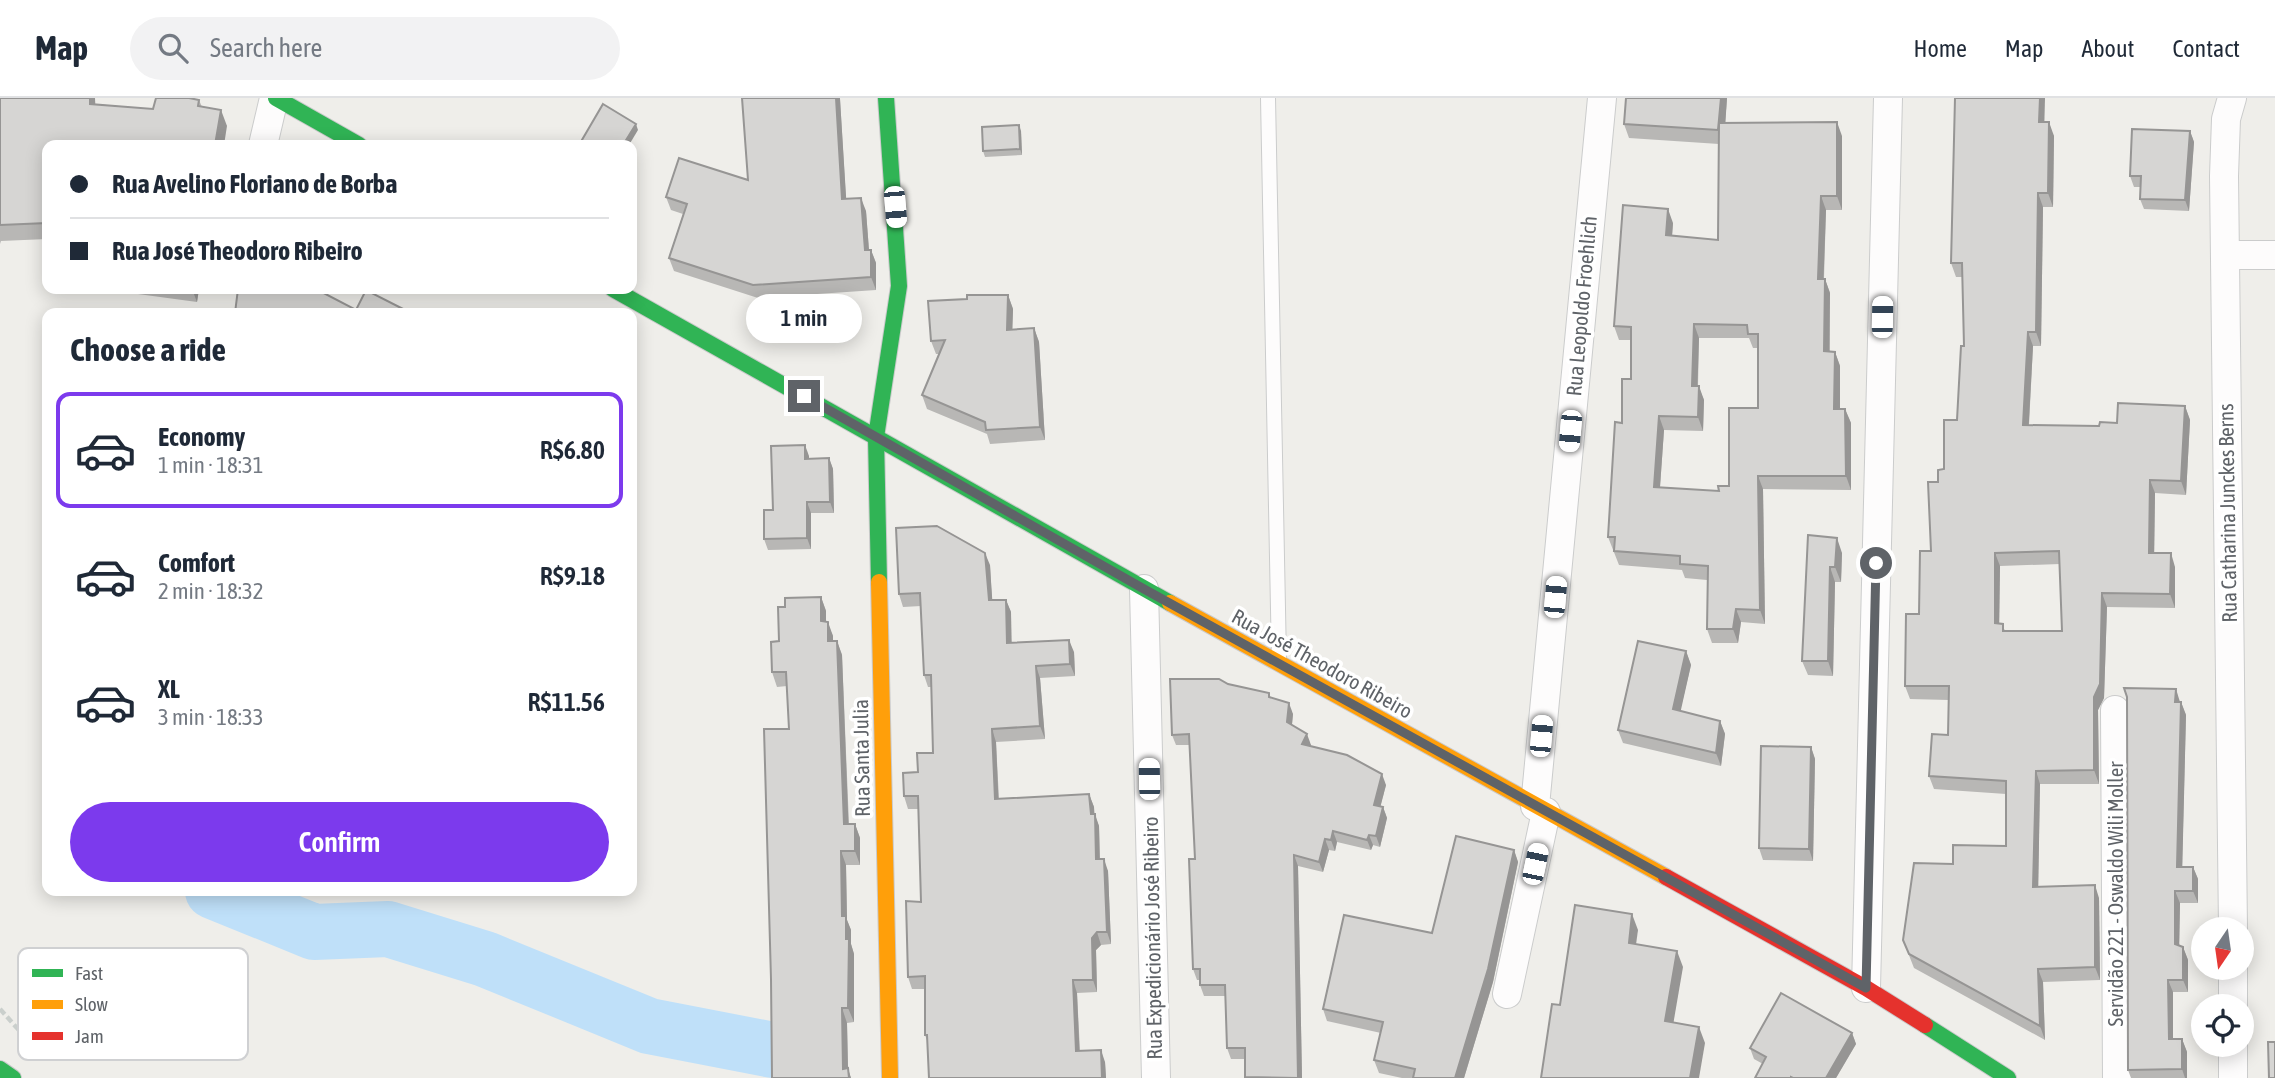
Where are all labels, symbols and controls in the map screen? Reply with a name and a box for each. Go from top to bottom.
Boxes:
search box [130,17,620,80]
text: Map [35,29,88,67]
icon: search [154,29,192,67]
text: Search here [210,33,322,63]
text: Home [1913,35,1967,62]
text: Map [2005,35,2043,62]
text: About [2081,35,2134,62]
text: Contact [2172,35,2240,62]
text: Rua Avelino Floriano de Borba [112,169,397,199]
car [883,185,908,229]
street label: Rua Leopoldo Froehlich [1561,215,1601,397]
text: Rua José Theodoro Ribeiro [112,236,363,266]
callout: 1 min [746,294,862,344]
car [1872,296,1893,338]
text: 1 min [781,305,827,331]
text: Choose a ride [70,331,226,368]
route end [788,380,820,412]
street label: Rua Catharina Junckes Berns [2213,403,2241,623]
car [1558,409,1583,453]
icon: car [74,419,137,482]
text: Economy [158,422,245,452]
text: R$6.80 [540,435,605,465]
text: 1 min · 18:31 [158,452,264,478]
icon: car [74,545,137,608]
route start [1860,547,1892,579]
text: Comfort [158,548,235,578]
text: R$9.18 [540,561,605,591]
car [1543,575,1568,619]
text: 2 min · 18:32 [158,578,264,604]
street label: Rua José Theodoro Ribeiro [1228,604,1417,723]
icon: car [74,671,137,734]
text: XL [158,674,180,704]
text: R$11.56 [528,687,605,717]
street label: Rua Santa Julia [848,699,874,817]
text: 3 min · 18:33 [158,704,264,730]
car [1529,714,1554,758]
car [1139,758,1160,800]
street label: Servidão 221 - Oswaldo Wili Moller [2103,761,2127,1026]
button: Confirm [70,802,609,882]
street label: Rua Expedicionário José Ribeiro [1138,816,1166,1060]
car [1521,841,1550,887]
north arrow [2191,917,2254,980]
map controls [2191,917,2254,1057]
legend [18,948,248,1060]
text: Fast [75,962,103,984]
text: Slow [75,993,109,1015]
button: locate [2191,994,2254,1057]
text: Jam [75,1025,104,1047]

